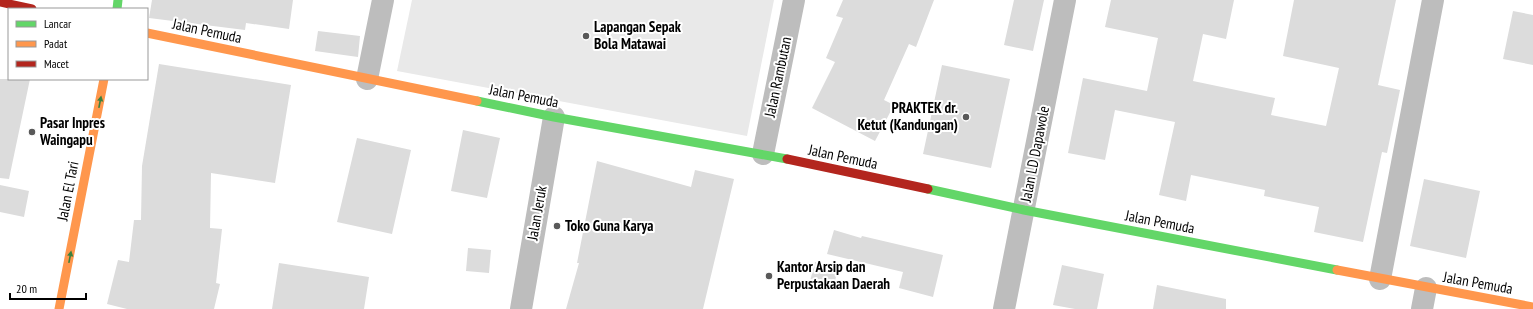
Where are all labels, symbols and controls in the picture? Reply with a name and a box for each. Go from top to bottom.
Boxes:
legend [8,8,148,80]
street label: Jalan Pemuda [170,14,243,47]
text: Lancar [44,16,72,31]
place label: Lapangan Sepak Bola Matawai [594,17,682,53]
marker: Lapangan Sepak Bola Matawai [581,31,591,41]
street label: Jalan Rambutan [760,35,795,120]
text: Padat [44,36,68,51]
text: Macet [44,56,69,71]
street label: Jalan Pemuda [487,79,560,112]
one-way arrow [97,96,103,108]
place label: PRAKTEK dr. Ketut (Kandungan) [857,98,958,134]
street label: Jalan LD Dapawole [1016,104,1053,205]
marker: PRAKTEK dr. Ketut (Kandungan) [961,112,971,122]
place label: Pasar Inpres Waingapu [39,113,105,149]
marker: Pasar Inpres Waingapu [27,127,37,137]
street label: Jalan Pemuda [806,140,879,173]
street label: Jalan El Tari [52,159,83,223]
street label: Jalan Jeruk [522,184,551,243]
street label: Jalan Pemuda [1123,205,1196,238]
place label: Toko Guna Karya [565,216,653,235]
marker: Toko Guna Karya [552,221,562,231]
one-way arrow [67,251,73,263]
place label: Kantor Arsip dan Perpustakaan Daerah [777,257,890,293]
street label: Jalan Pemuda [1441,267,1514,298]
marker: Kantor Arsip dan Perpustakaan Daerah [764,271,774,281]
scale bar [10,275,86,301]
text: 20 m [16,281,37,296]

